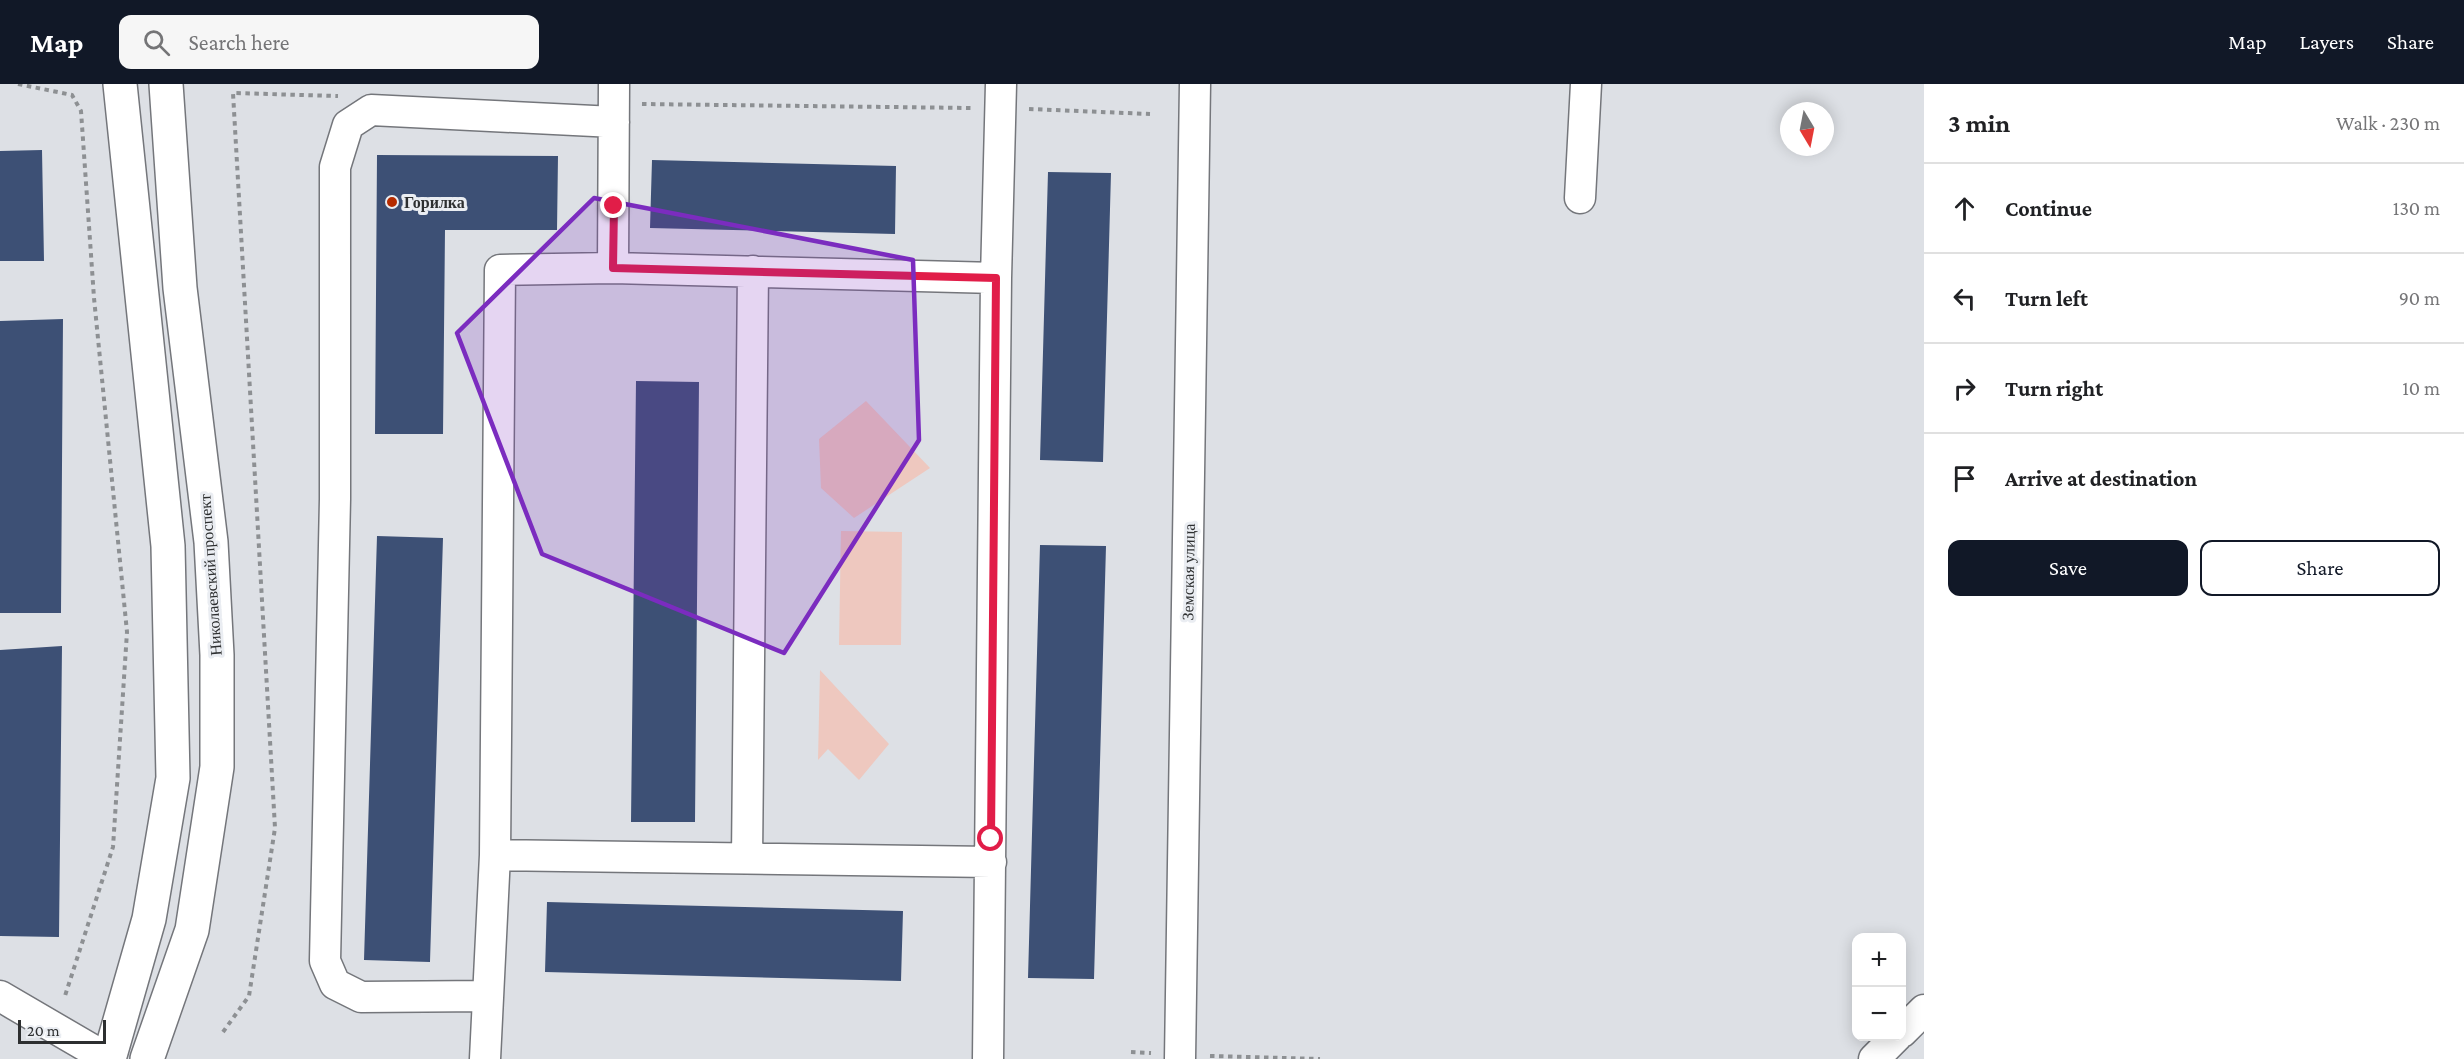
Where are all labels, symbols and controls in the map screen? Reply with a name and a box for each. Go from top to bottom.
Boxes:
search box [119,15,539,69]
icon: search [140,26,173,59]
text: Map [30,27,83,58]
text: Search here [188,30,289,55]
text: Map [2228,30,2267,54]
text: Layers [2300,30,2354,54]
text: Share [2387,30,2434,54]
north arrow [1780,102,1834,156]
text: 3 min [1948,109,2010,138]
text: Walk · 230 m [2336,112,2440,134]
route end [600,192,626,218]
icon: ahead [1948,192,1981,225]
place label: Горилка [404,194,465,212]
marker: Горилка [385,195,399,209]
text: Continue [2005,196,2092,221]
text: 130 m [2393,197,2440,219]
icon: left [1948,282,1981,315]
text: Turn left [2005,286,2088,311]
text: 90 m [2399,287,2440,309]
icon: right [1948,372,1981,405]
text: Turn right [2005,376,2103,401]
text: 10 m [2402,377,2440,399]
icon: arrive [1948,462,1981,495]
text: Arrive at destination [2005,466,2197,491]
street label: Николаевский проспект [196,494,226,656]
street label: Земская улица [1179,523,1199,621]
button: Save [1948,540,2188,596]
button: Share [2200,540,2440,596]
route start [977,825,1003,851]
map controls [1852,933,1906,1041]
button: + [1852,933,1906,987]
button: − [1852,987,1906,1041]
scale bar [18,1017,106,1044]
text: 20 m [27,1022,60,1039]

